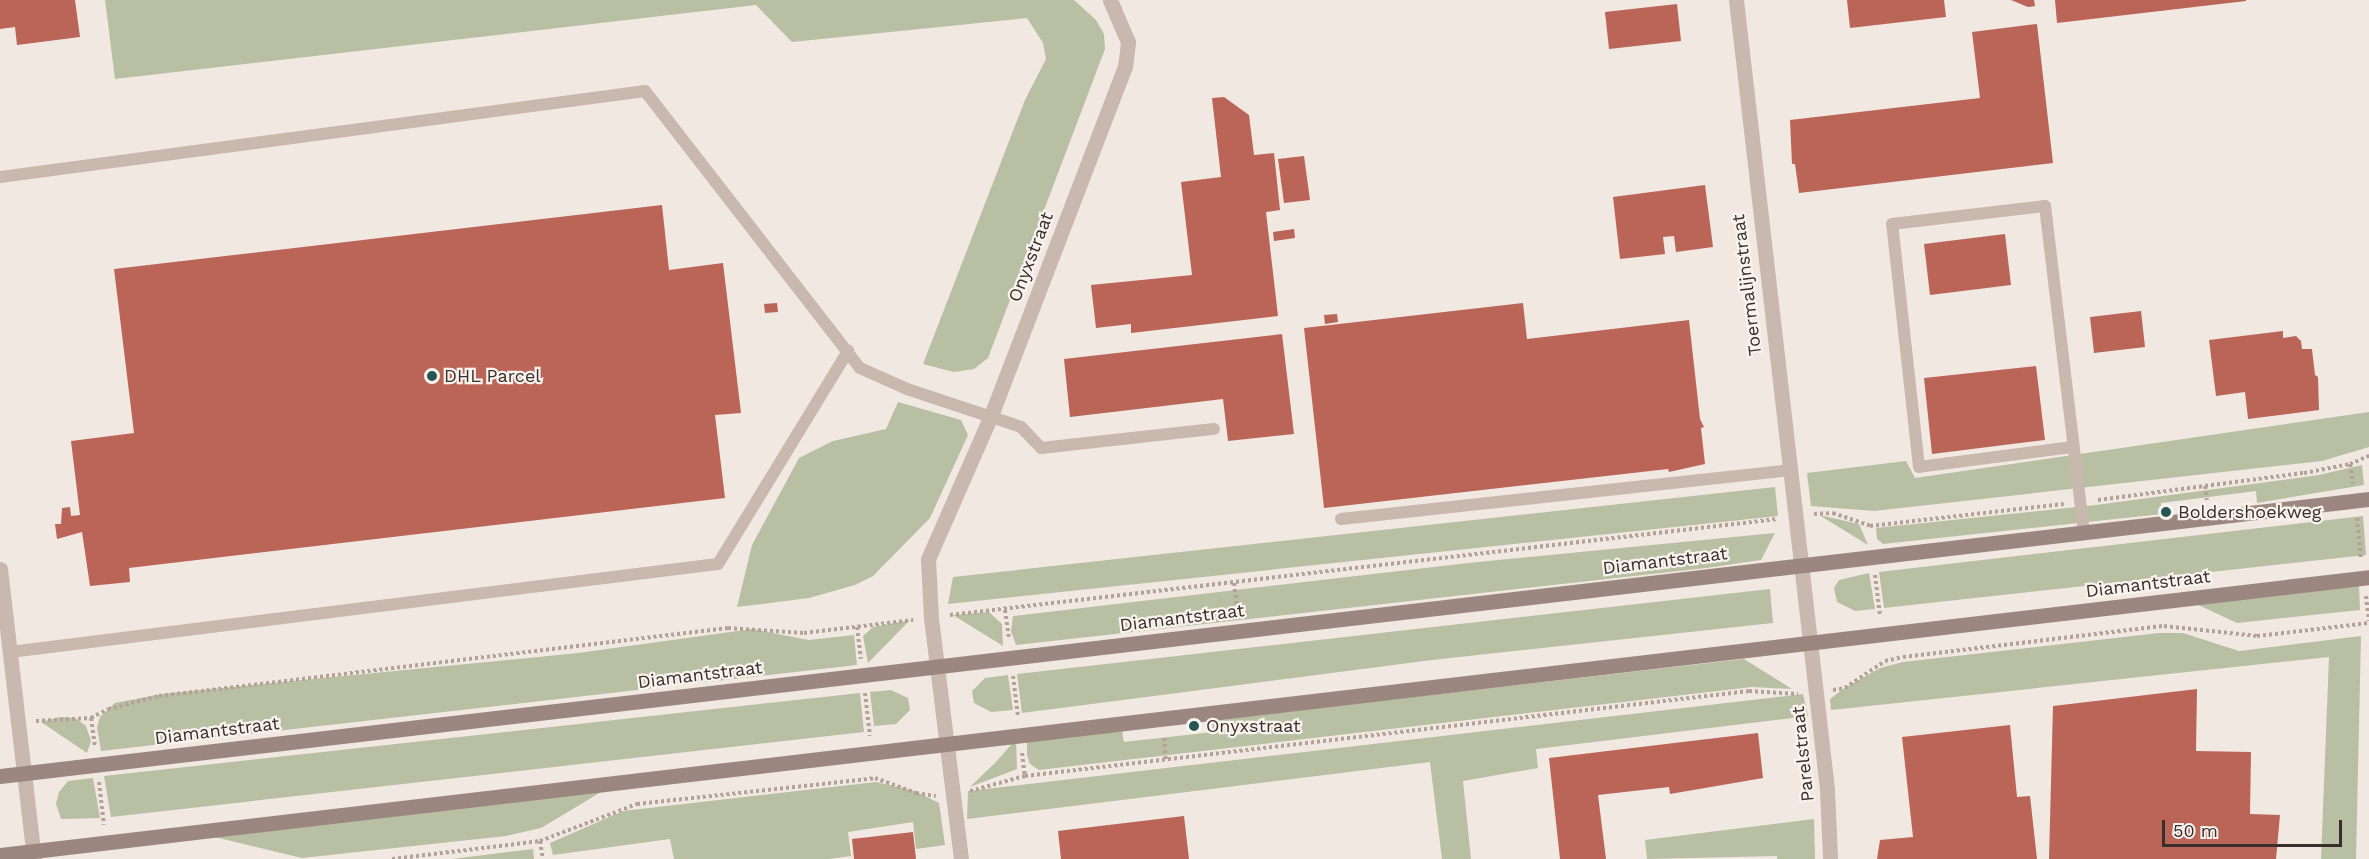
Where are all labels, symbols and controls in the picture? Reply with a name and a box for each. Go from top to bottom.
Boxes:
street label: Onyxstraat [1004,209,1058,305]
street label: Toermalijnstraat [1728,213,1766,357]
place label: DHL Parcel [444,365,541,387]
marker: DHL Parcel [425,369,439,383]
place label: Boldershoekweg [2178,501,2321,523]
marker: Boldershoekweg [2159,505,2173,519]
street label: Diamantstraat [1601,543,1729,579]
street label: Diamantstraat [2084,566,2212,602]
street label: Diamantstraat [1118,600,1246,636]
street label: Diamantstraat [636,657,764,693]
street label: Parelstraat [1787,705,1819,803]
street label: Diamantstraat [153,713,281,749]
place label: Onyxstraat [1206,715,1301,737]
marker: Onyxstraat [1187,719,1201,733]
scale bar [2165,808,2345,846]
text: 50 m [2173,820,2218,841]

